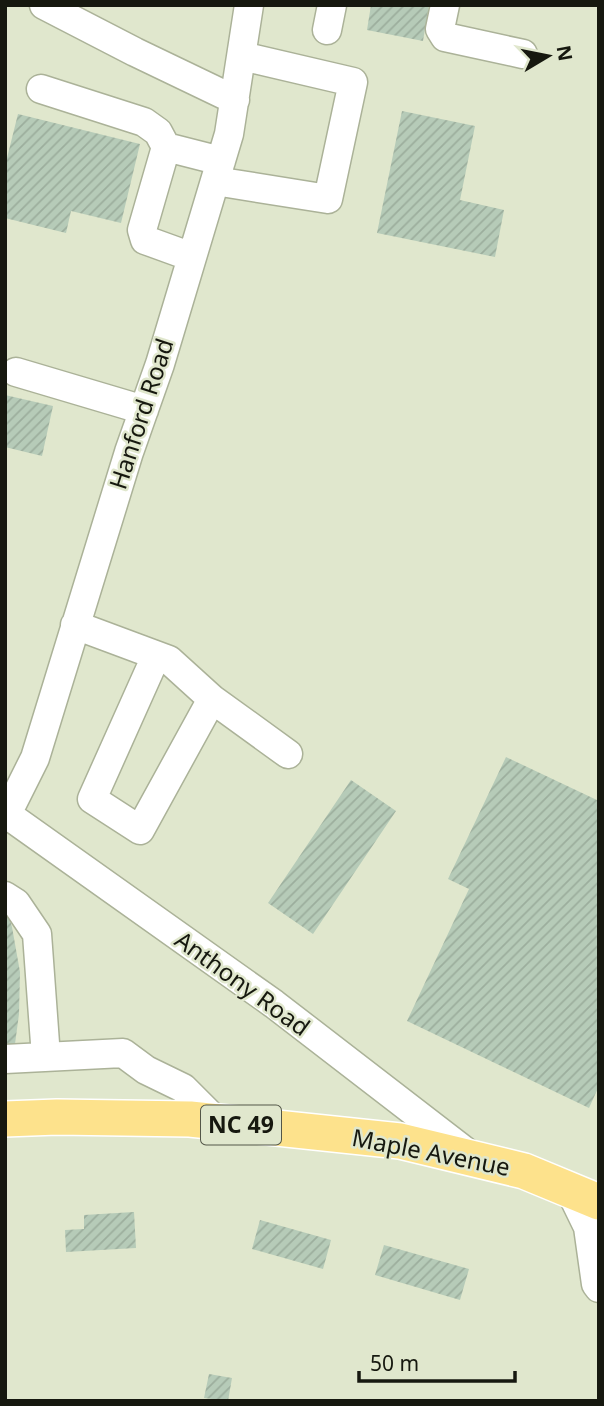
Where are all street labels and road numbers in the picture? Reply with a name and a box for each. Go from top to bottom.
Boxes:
street label: Hanford Road [101,334,181,493]
street label: Anthony Road [169,923,317,1043]
road number: NC 49 [201,1106,281,1144]
street label: Maple Avenue [349,1120,513,1183]

